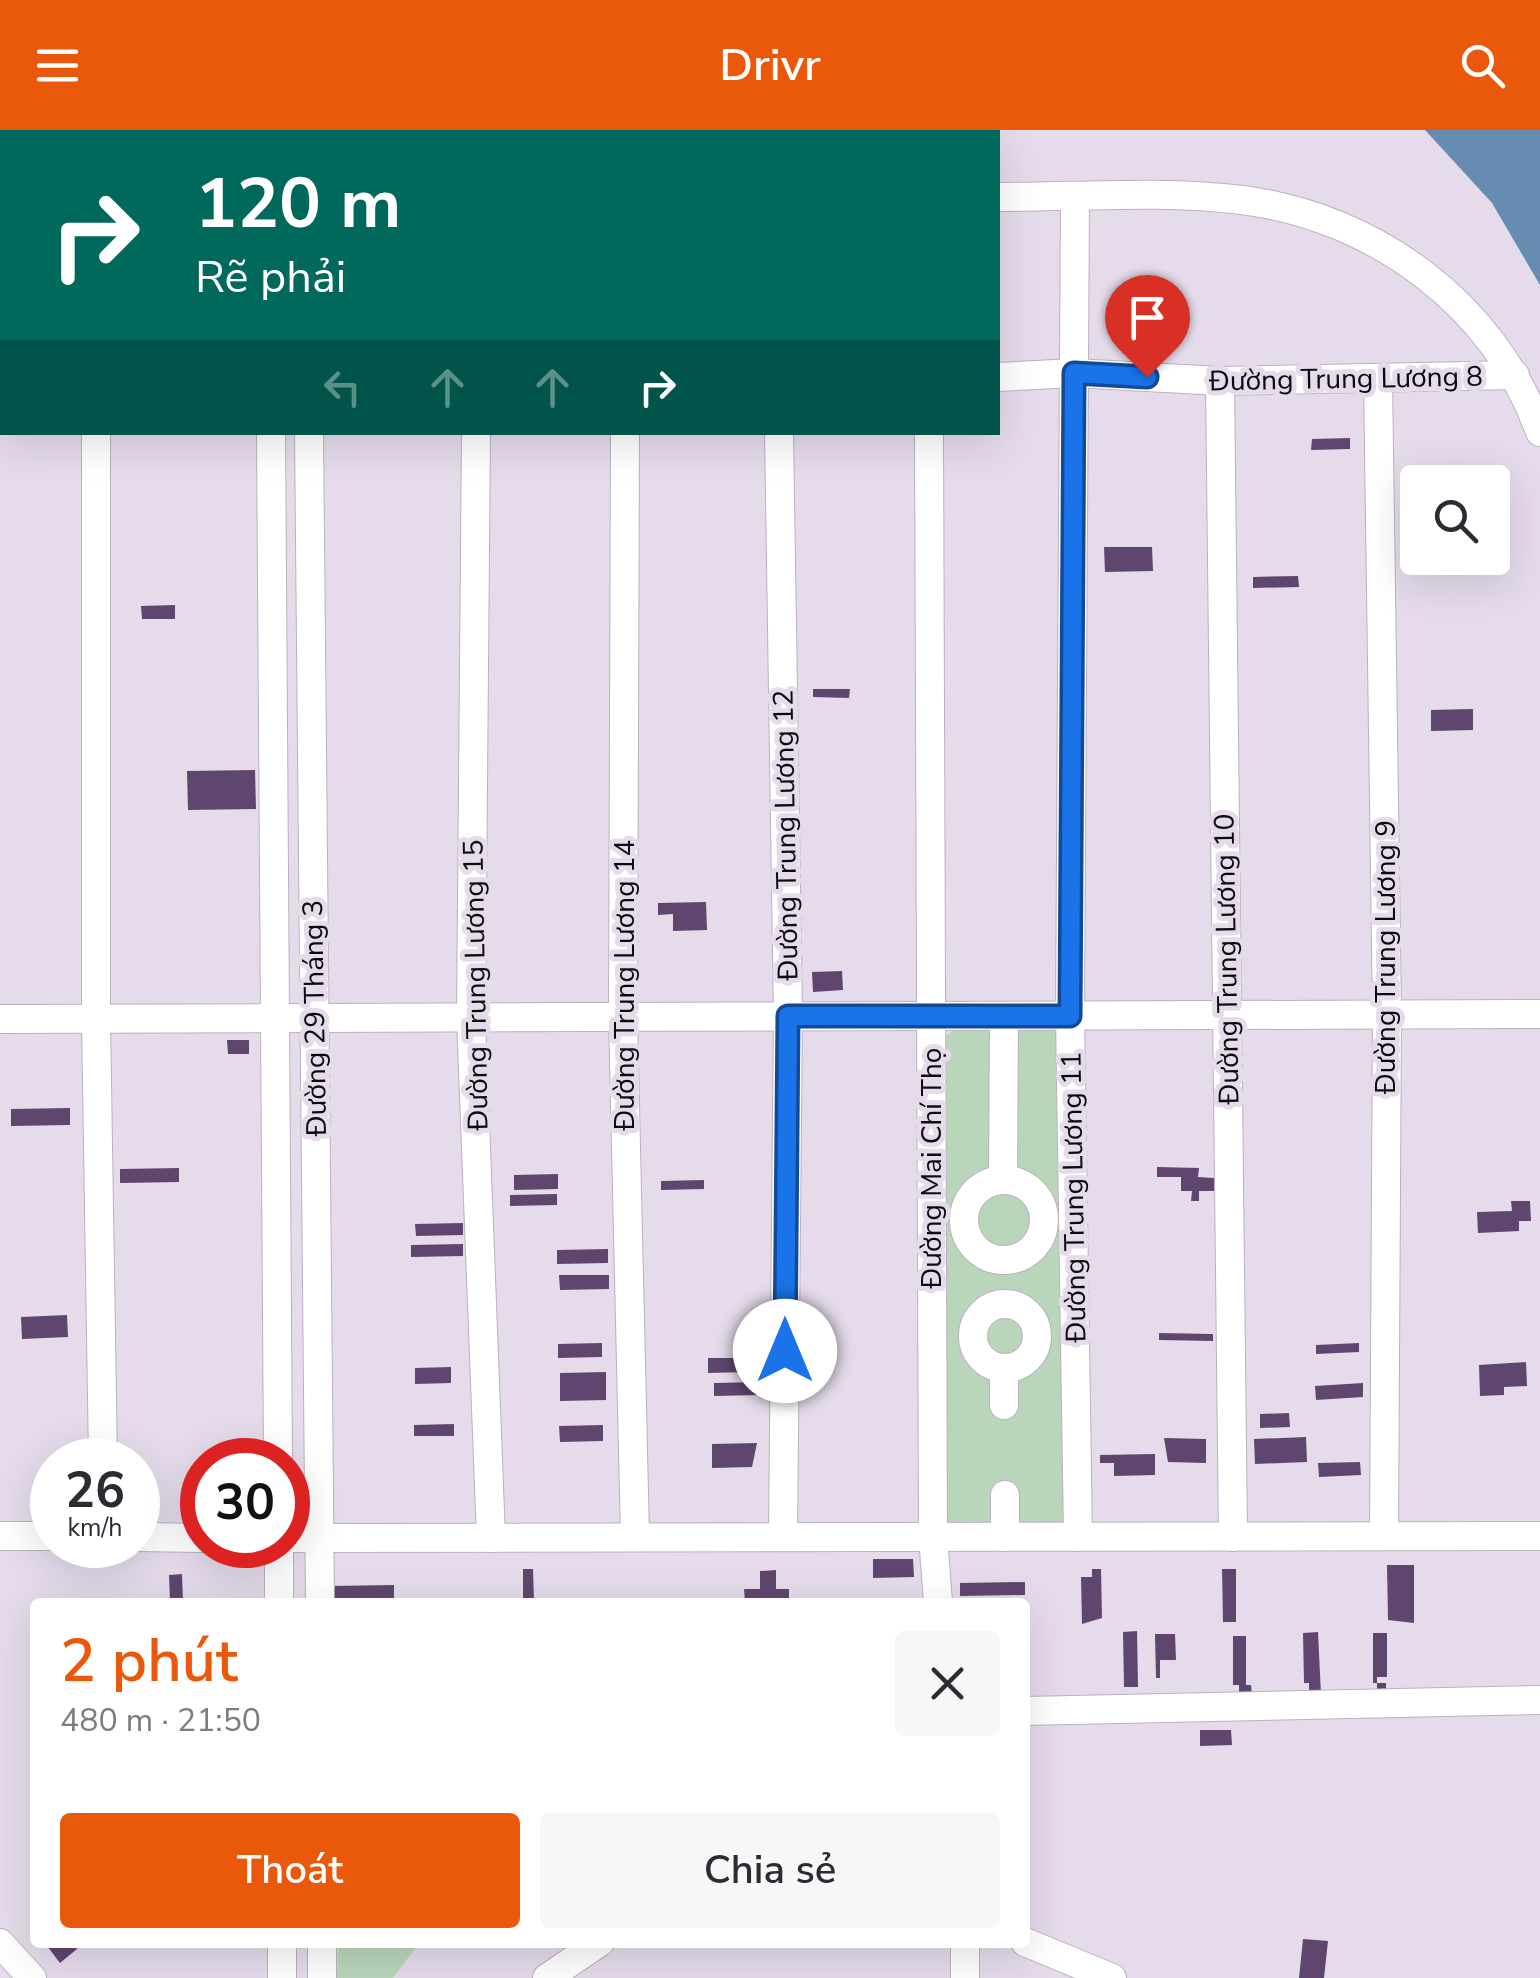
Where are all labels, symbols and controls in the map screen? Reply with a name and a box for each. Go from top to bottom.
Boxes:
text: Drivr [719,35,821,96]
icon: menu [30,38,85,93]
icon: search [1455,38,1510,93]
text: 120 m [195,156,401,252]
icon: right [30,170,160,300]
text: Rẽ phải [195,247,346,308]
pin [1105,275,1190,378]
icon: arrive [1120,290,1175,345]
street label: Đường Trung Lương 8 [1208,358,1483,400]
icon: left [315,360,370,415]
icon: ahead [420,360,475,415]
icon: ahead [525,360,580,415]
icon: right [630,360,685,415]
map controls [1400,465,1510,575]
button: search [1400,465,1510,575]
street label: Đường Trung Lương 12 [764,689,808,982]
street label: Đường Trung Lương 10 [1205,813,1249,1106]
street label: Đường Trung Lương 9 [1367,820,1405,1095]
street label: Đường Trung Lương 15 [454,839,498,1132]
street label: Đường Trung Lương 14 [606,840,644,1131]
street label: Đường 29 Tháng 3 [294,900,336,1137]
street label: Đường Mai Chí Thọ [913,1048,951,1289]
street label: Đường Trung Lương 11 [1052,1051,1096,1344]
position arrow [733,1299,837,1403]
speed limit sign: 30 [180,1438,310,1568]
text: 26 [65,1456,125,1525]
text: km/h [67,1511,123,1545]
text: 2 phút [60,1620,238,1702]
button: close [895,1631,1000,1736]
text: 480 m · 21:50 [60,1699,261,1742]
button: Thoát [60,1813,520,1928]
button: Chia sẻ [540,1813,1000,1928]

